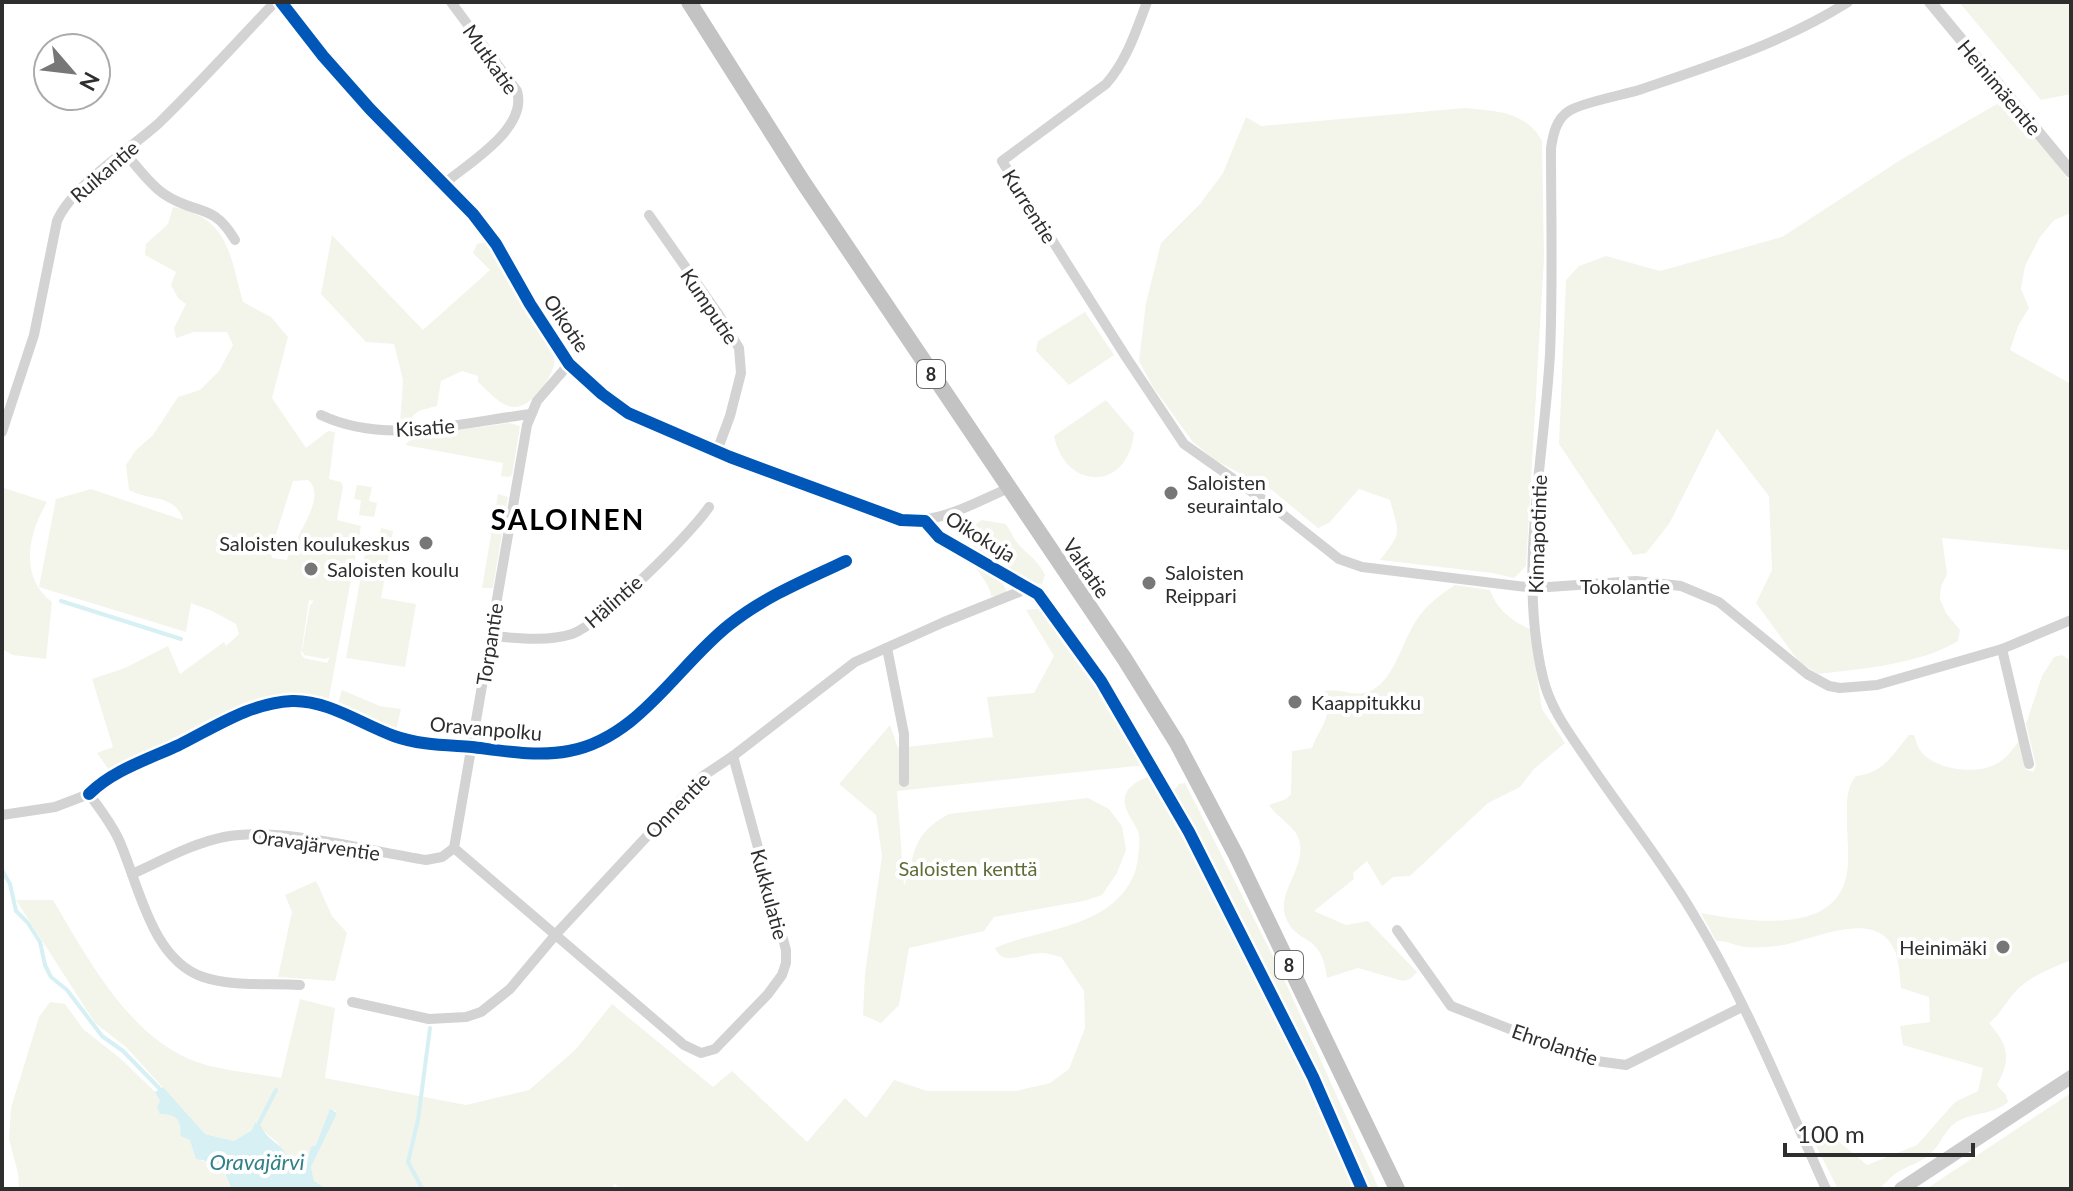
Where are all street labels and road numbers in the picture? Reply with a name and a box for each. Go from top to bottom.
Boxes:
street label: Mutkatie [458,20,524,98]
street label: Heinimäentie [1953,34,2047,140]
street label: Ruikantie [65,135,143,207]
street label: Kurrentie [998,165,1062,247]
street label: Kumputie [676,264,744,348]
street label: Oikotie [539,290,595,356]
road number: 8 [917,360,945,388]
street label: Kisatie [395,413,455,441]
street label: Kinnapotintie [1523,474,1551,594]
street label: Oikokuja [942,505,1020,567]
street label: Valtatie [1058,534,1116,602]
street label: Hälintie [579,570,647,632]
street label: Tokolantie [1580,574,1670,598]
street label: Torpantie [471,601,507,687]
street label: Oravanpolku [429,711,543,745]
street label: Onnentie [640,767,714,843]
street label: Oravajärventie [250,823,382,865]
street label: Kukkulatie [746,846,794,942]
road number: 8 [1275,951,1303,979]
street label: Ehrolantie [1509,1018,1601,1070]

